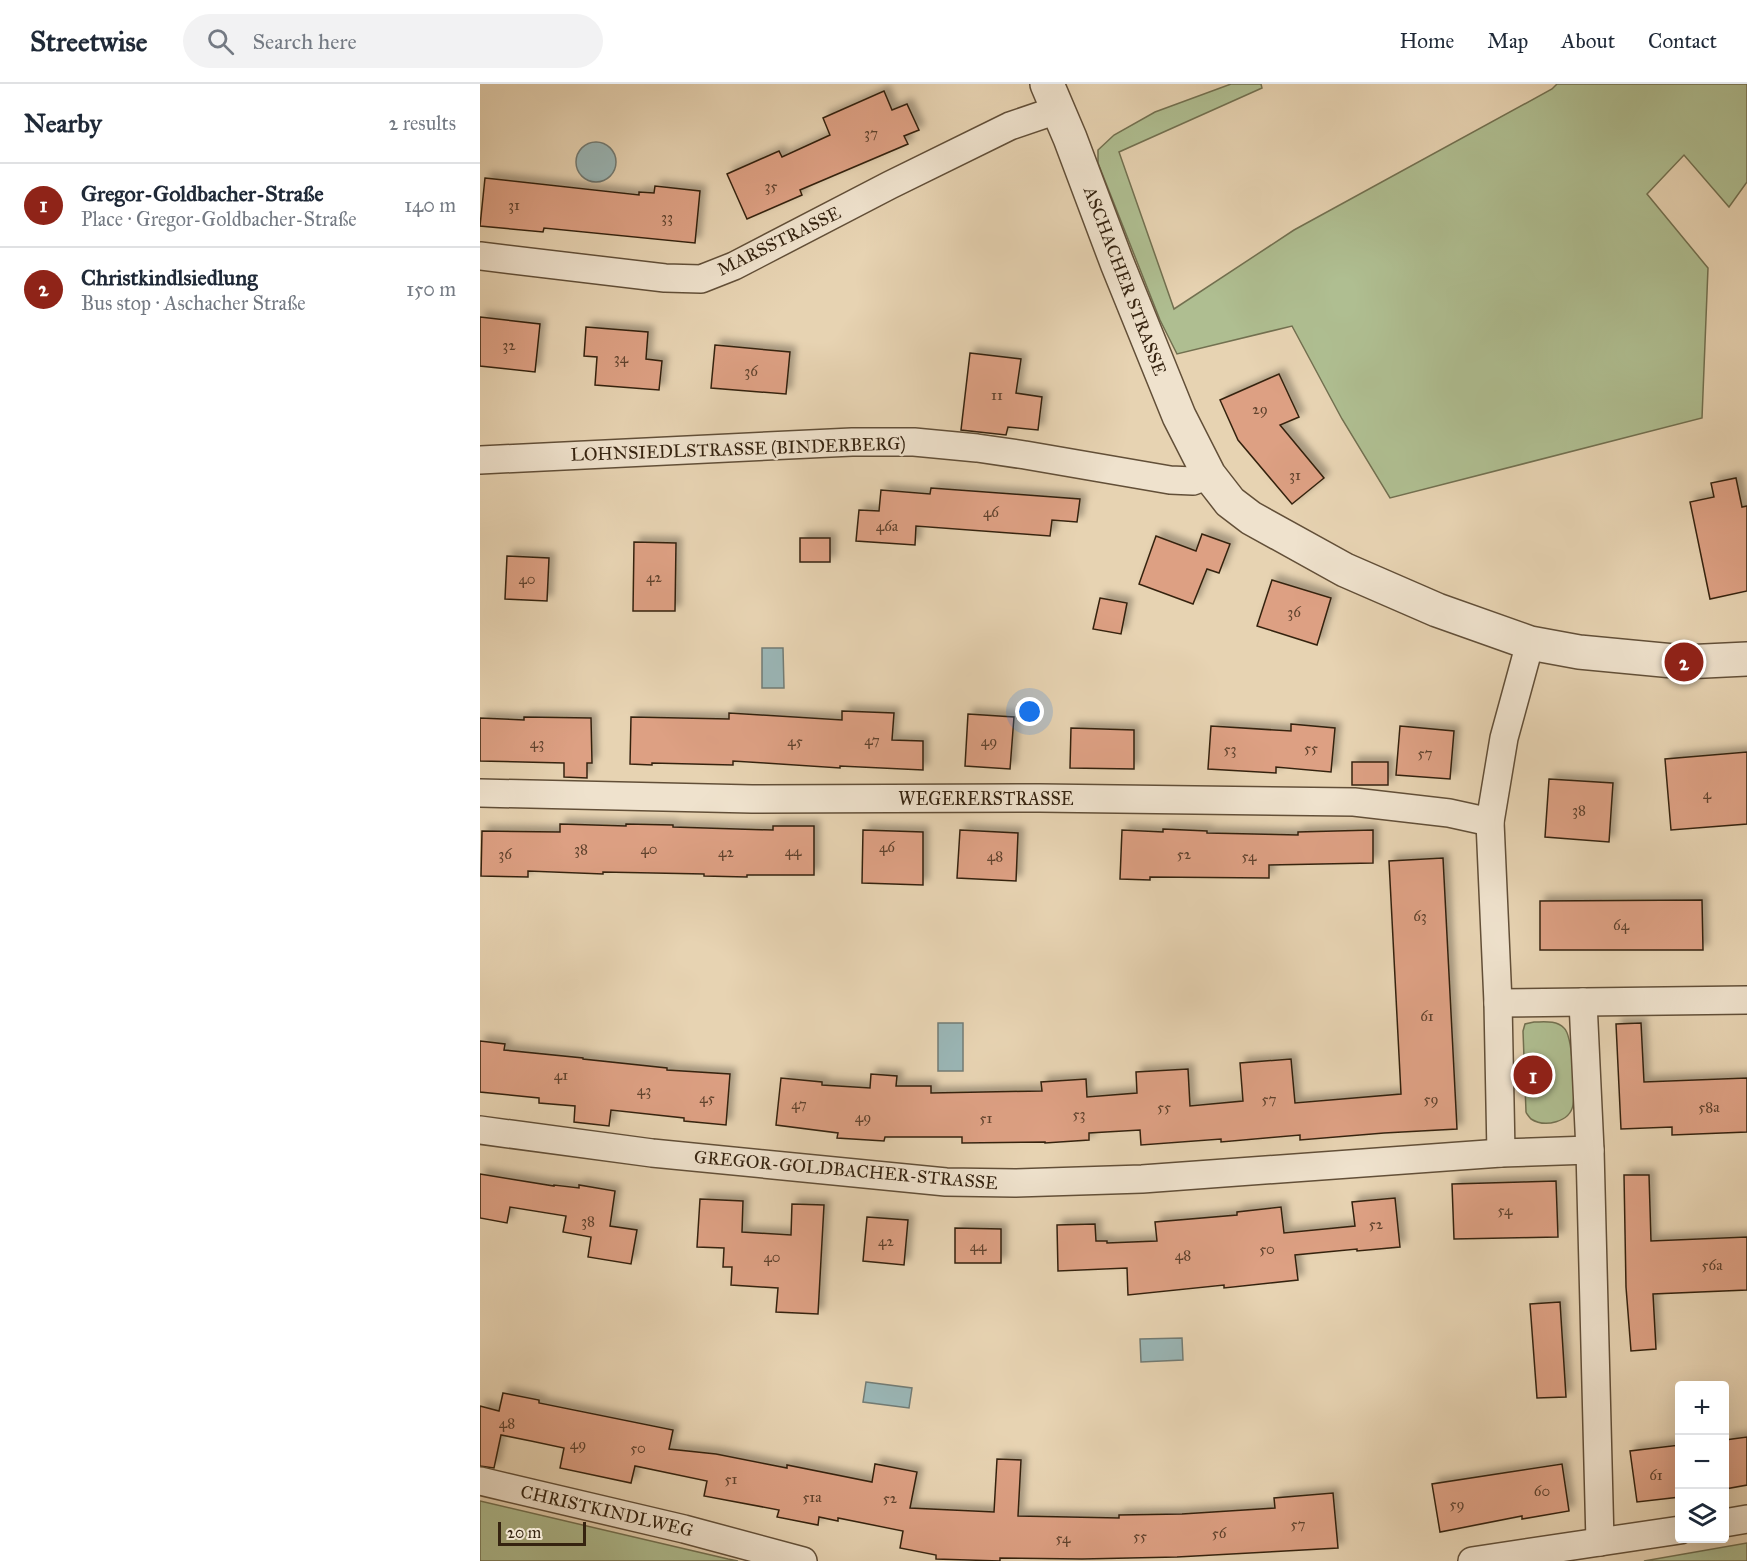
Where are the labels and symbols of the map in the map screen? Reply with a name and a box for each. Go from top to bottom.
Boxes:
house number: 37 [864,124,878,142]
house number: 35 [765,177,778,195]
street label: ASCHACHER STRASSE [1078,183,1171,379]
house number: 31 [508,196,520,214]
street label: MARSSTRASSE [714,202,844,280]
house number: 33 [661,208,673,226]
house number: 32 [502,336,516,354]
house number: 34 [614,349,629,367]
house number: 36 [744,362,759,380]
house number: 11 [991,386,1003,404]
house number: 29 [1252,400,1268,418]
street label: LOHNSIEDLSTRASSE (BINDERBERG) [570,432,906,467]
house number: 31 [1289,466,1301,484]
house number: 46 [983,503,1000,521]
house number: 46a [876,517,899,535]
house number: 42 [646,568,662,586]
house number: 40 [518,570,536,588]
house number: 36 [1287,603,1302,621]
pin: 2 [1664,640,1704,684]
your location [1015,697,1044,726]
house number: 47 [864,731,880,749]
house number: 45 [787,732,803,750]
house number: 49 [981,732,997,750]
house number: 43 [530,734,544,752]
house number: 55 [1304,739,1318,757]
house number: 53 [1224,740,1236,758]
house number: 57 [1418,744,1432,762]
house number: 4 [1703,785,1712,803]
street label: WEGERERSTRASSE [898,788,1074,810]
house number: 38 [1572,801,1586,819]
house number: 46 [879,838,896,856]
house number: 38 [574,840,588,858]
house number: 40 [640,840,658,858]
house number: 44 [785,842,802,860]
house number: 42 [718,843,734,861]
house number: 36 [498,845,513,863]
house number: 52 [1177,845,1192,863]
house number: 48 [987,847,1003,865]
house number: 54 [1242,847,1257,865]
house number: 63 [1413,907,1427,925]
house number: 64 [1613,916,1630,934]
house number: 61 [1420,1007,1434,1025]
pin: 1 [1514,1052,1552,1098]
house number: 41 [554,1066,568,1084]
house number: 43 [637,1081,651,1099]
house number: 45 [699,1089,715,1107]
house number: 57 [1262,1090,1276,1108]
house number: 59 [1423,1090,1439,1108]
house number: 47 [791,1095,807,1113]
house number: 55 [1157,1098,1171,1116]
house number: 58a [1698,1098,1720,1116]
house number: 53 [1073,1105,1085,1123]
house number: 49 [855,1108,871,1126]
house number: 51 [980,1109,993,1127]
street label: GREGOR-GOLDBACHER-STRASSE [693,1146,999,1194]
house number: 54 [1498,1201,1513,1219]
house number: 38 [581,1212,595,1230]
house number: 52 [1369,1215,1384,1233]
house number: 42 [878,1232,894,1250]
house number: 44 [970,1237,987,1255]
house number: 50 [1259,1240,1275,1258]
house number: 48 [1175,1246,1191,1264]
house number: 40 [763,1248,781,1266]
house number: 56a [1702,1256,1723,1274]
house number: 48 [499,1414,515,1432]
house number: 49 [570,1435,586,1453]
house number: 50 [630,1439,646,1457]
house number: 61 [1649,1466,1663,1484]
house number: 51 [725,1470,738,1488]
street label: CHRISTKINDLWEG [518,1480,696,1542]
house number: 60 [1534,1482,1550,1500]
house number: 51a [802,1488,822,1506]
house number: 52 [883,1489,898,1507]
house number: 59 [1449,1495,1465,1513]
house number: 57 [1291,1515,1305,1533]
scale bar [498,1519,586,1546]
house number: 56 [1212,1524,1228,1542]
house number: 55 [1133,1527,1147,1545]
house number: 54 [1056,1529,1071,1547]

